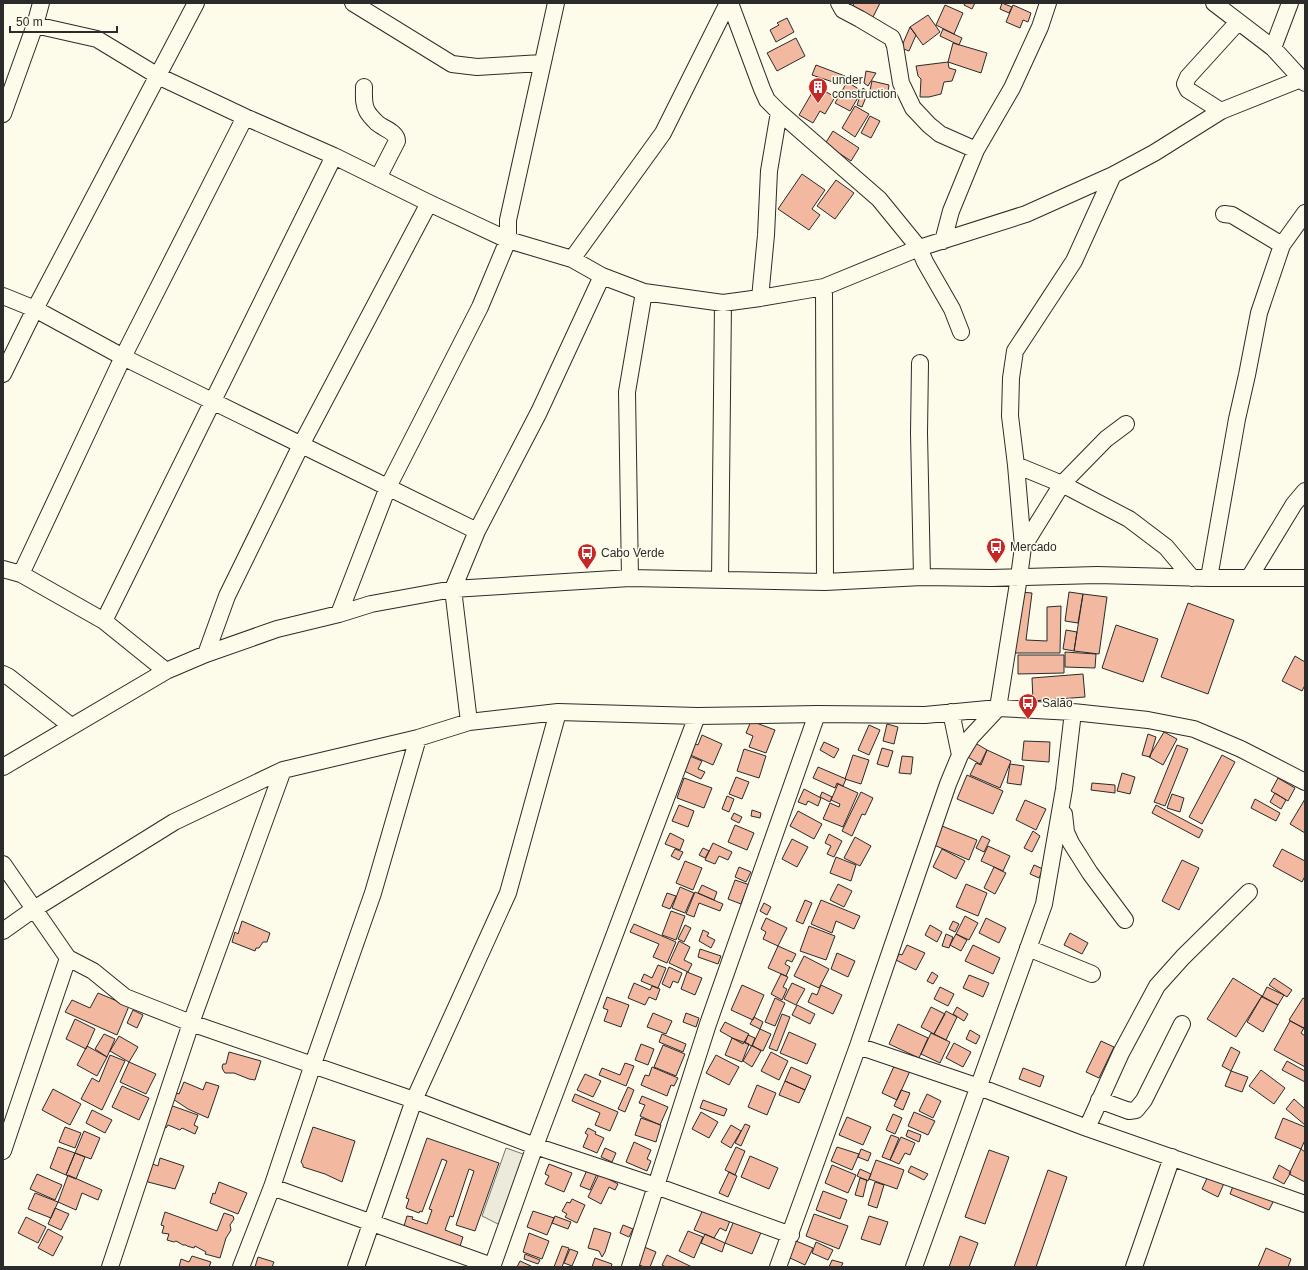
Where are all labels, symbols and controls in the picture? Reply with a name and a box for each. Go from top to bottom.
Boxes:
scale bar [10,8,117,34]
text: 50 m [16,15,43,29]
place label: under construction [832,73,897,101]
building icon: under construction [807,76,829,104]
bus stop icon: Mercado [985,536,1007,564]
place label: Mercado [1010,540,1057,554]
bus stop icon: Cabo Verde [576,542,598,570]
place label: Cabo Verde [601,546,665,560]
bus stop icon: Salão [1017,692,1039,720]
place label: Salão [1042,696,1073,710]

